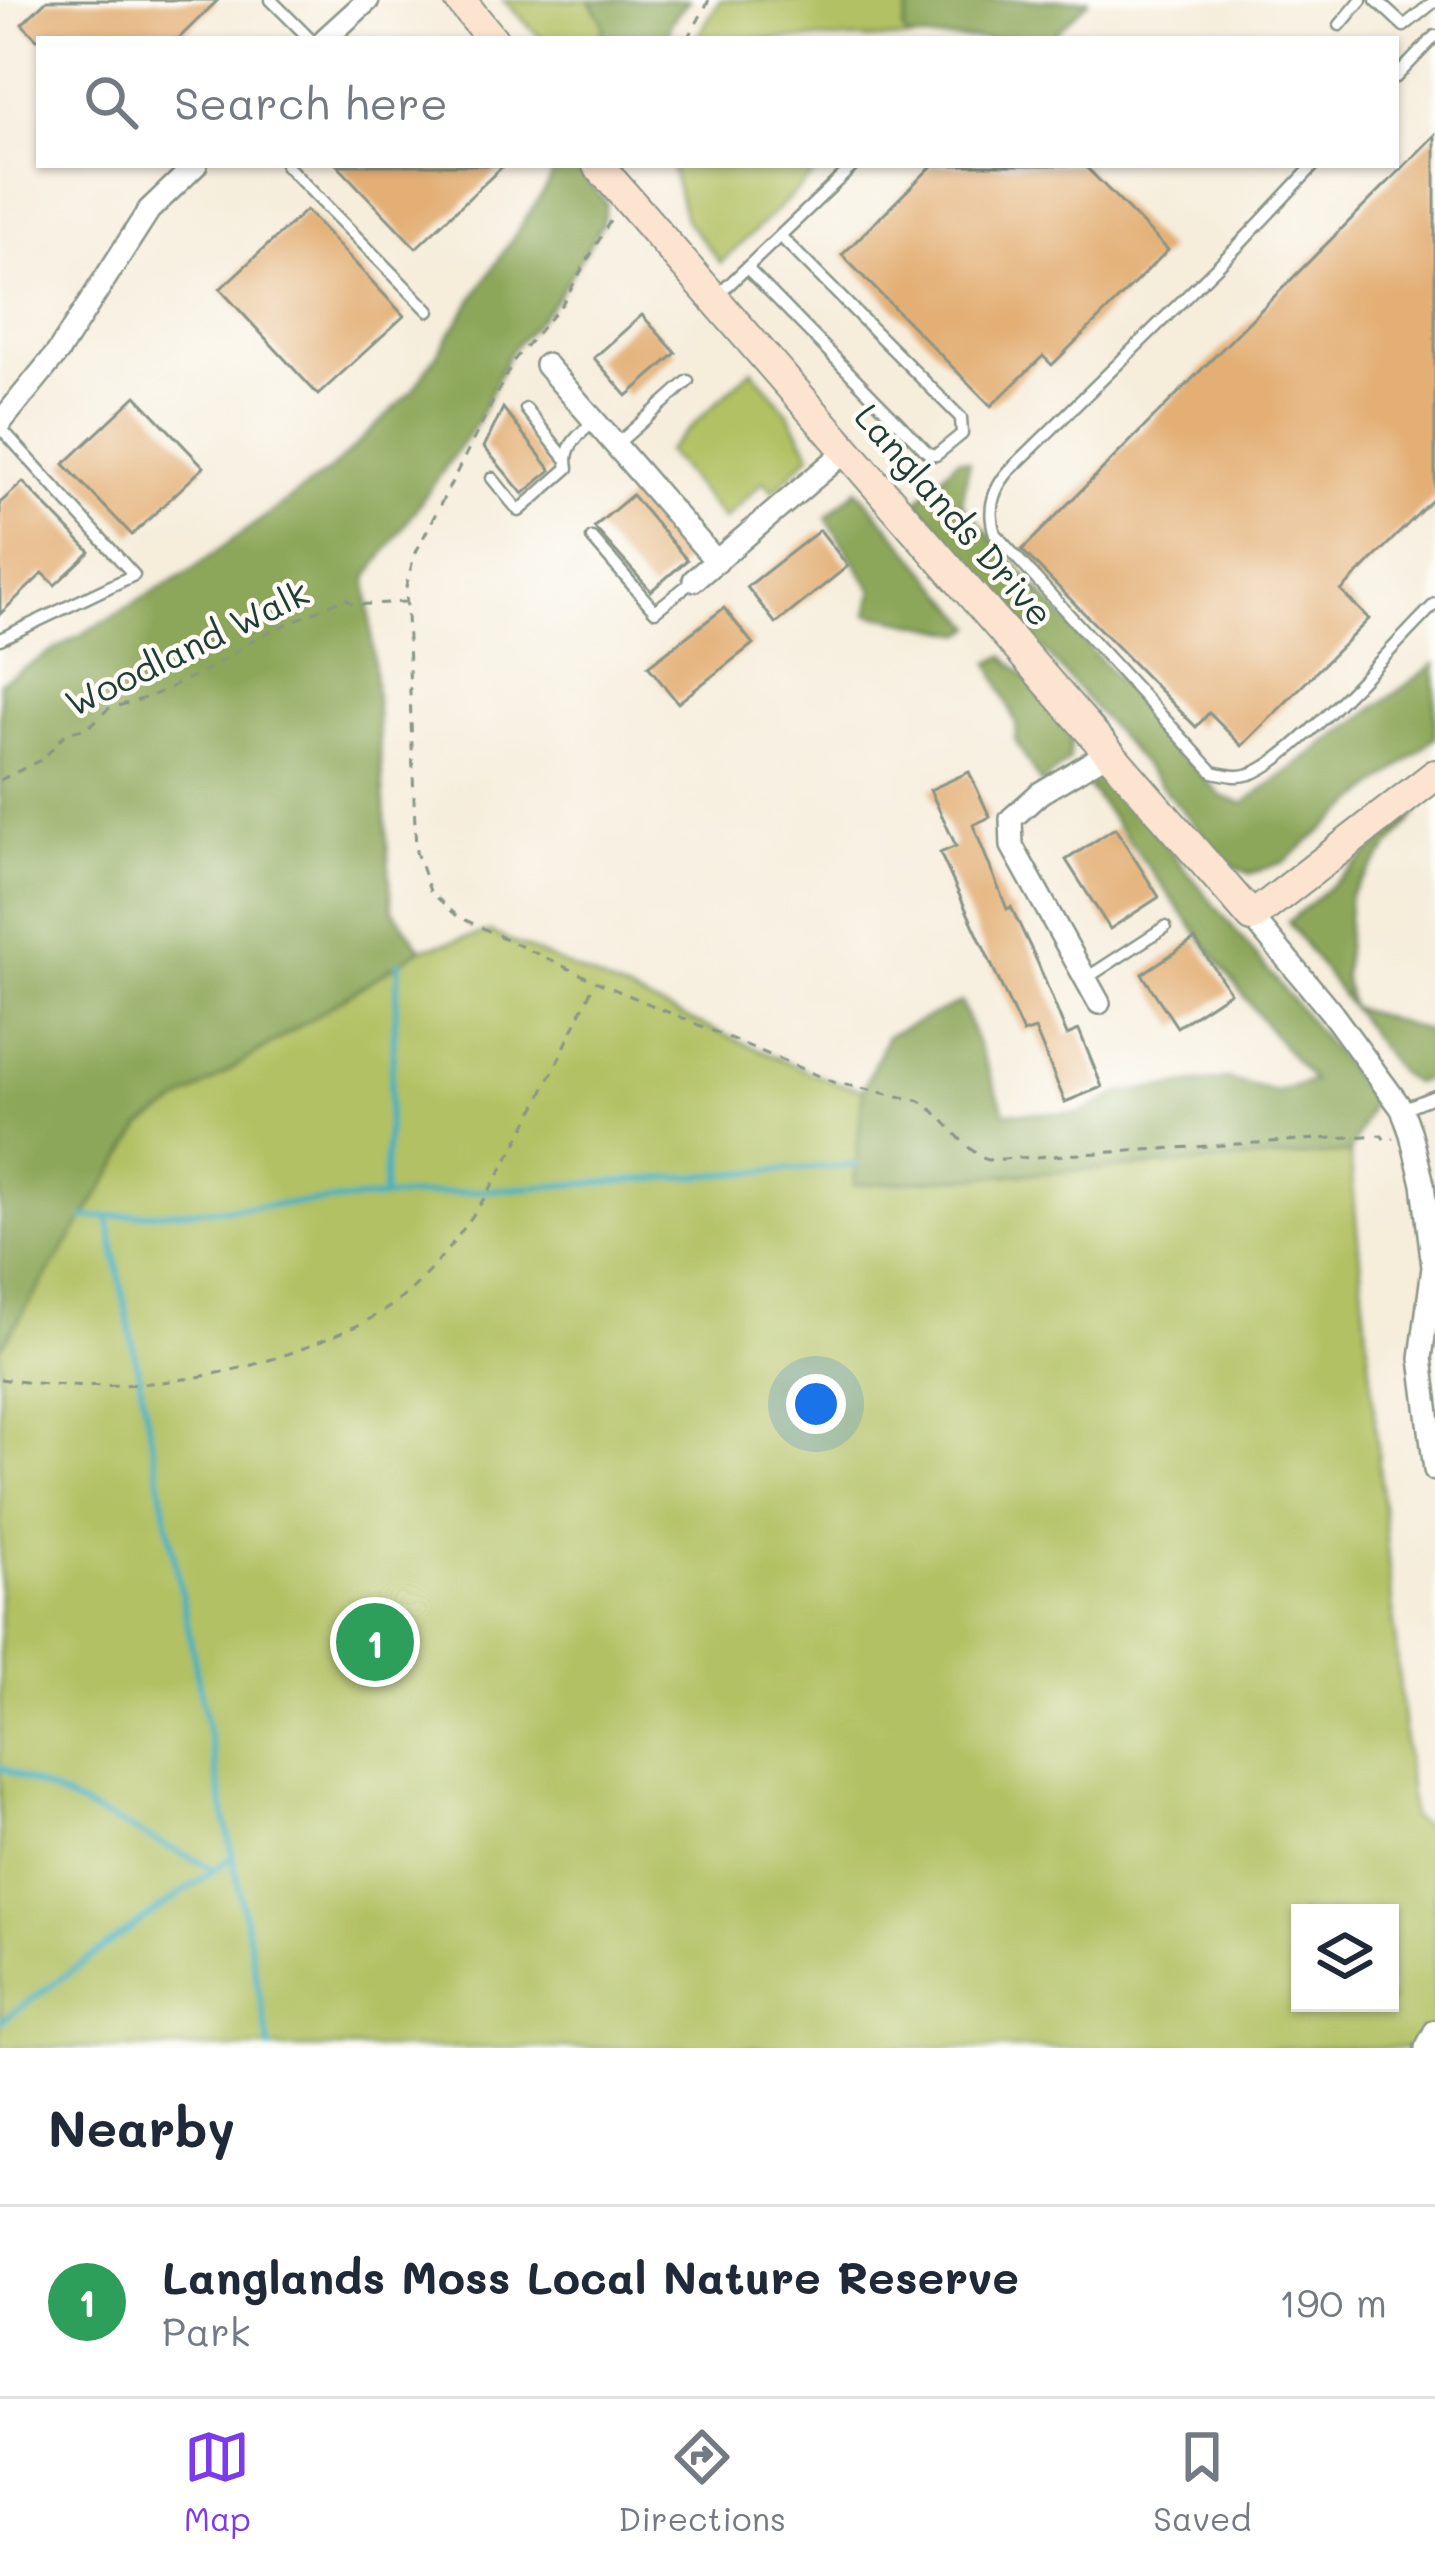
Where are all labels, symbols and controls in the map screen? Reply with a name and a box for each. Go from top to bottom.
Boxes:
search box [36,36,1399,168]
icon: search [78,69,144,135]
text: Search here [174,73,448,131]
street label: Langlands Drive [845,393,1065,635]
street label: Woodland Walk [57,567,316,726]
your location [786,1374,846,1434]
pin: 1 [336,1597,414,1687]
map controls [1291,1904,1399,2012]
button: layers [1291,1904,1399,2012]
text: Nearby [48,2093,235,2160]
text: Langlands Moss Local Nature Reserve [162,2247,1019,2305]
text: 1 [78,2276,96,2327]
text: 190 m [1279,2276,1387,2327]
text: Park [162,2305,250,2356]
tab: Map [184,2424,251,2539]
tab: Directions [618,2424,786,2539]
tab: Saved [1153,2424,1251,2539]

